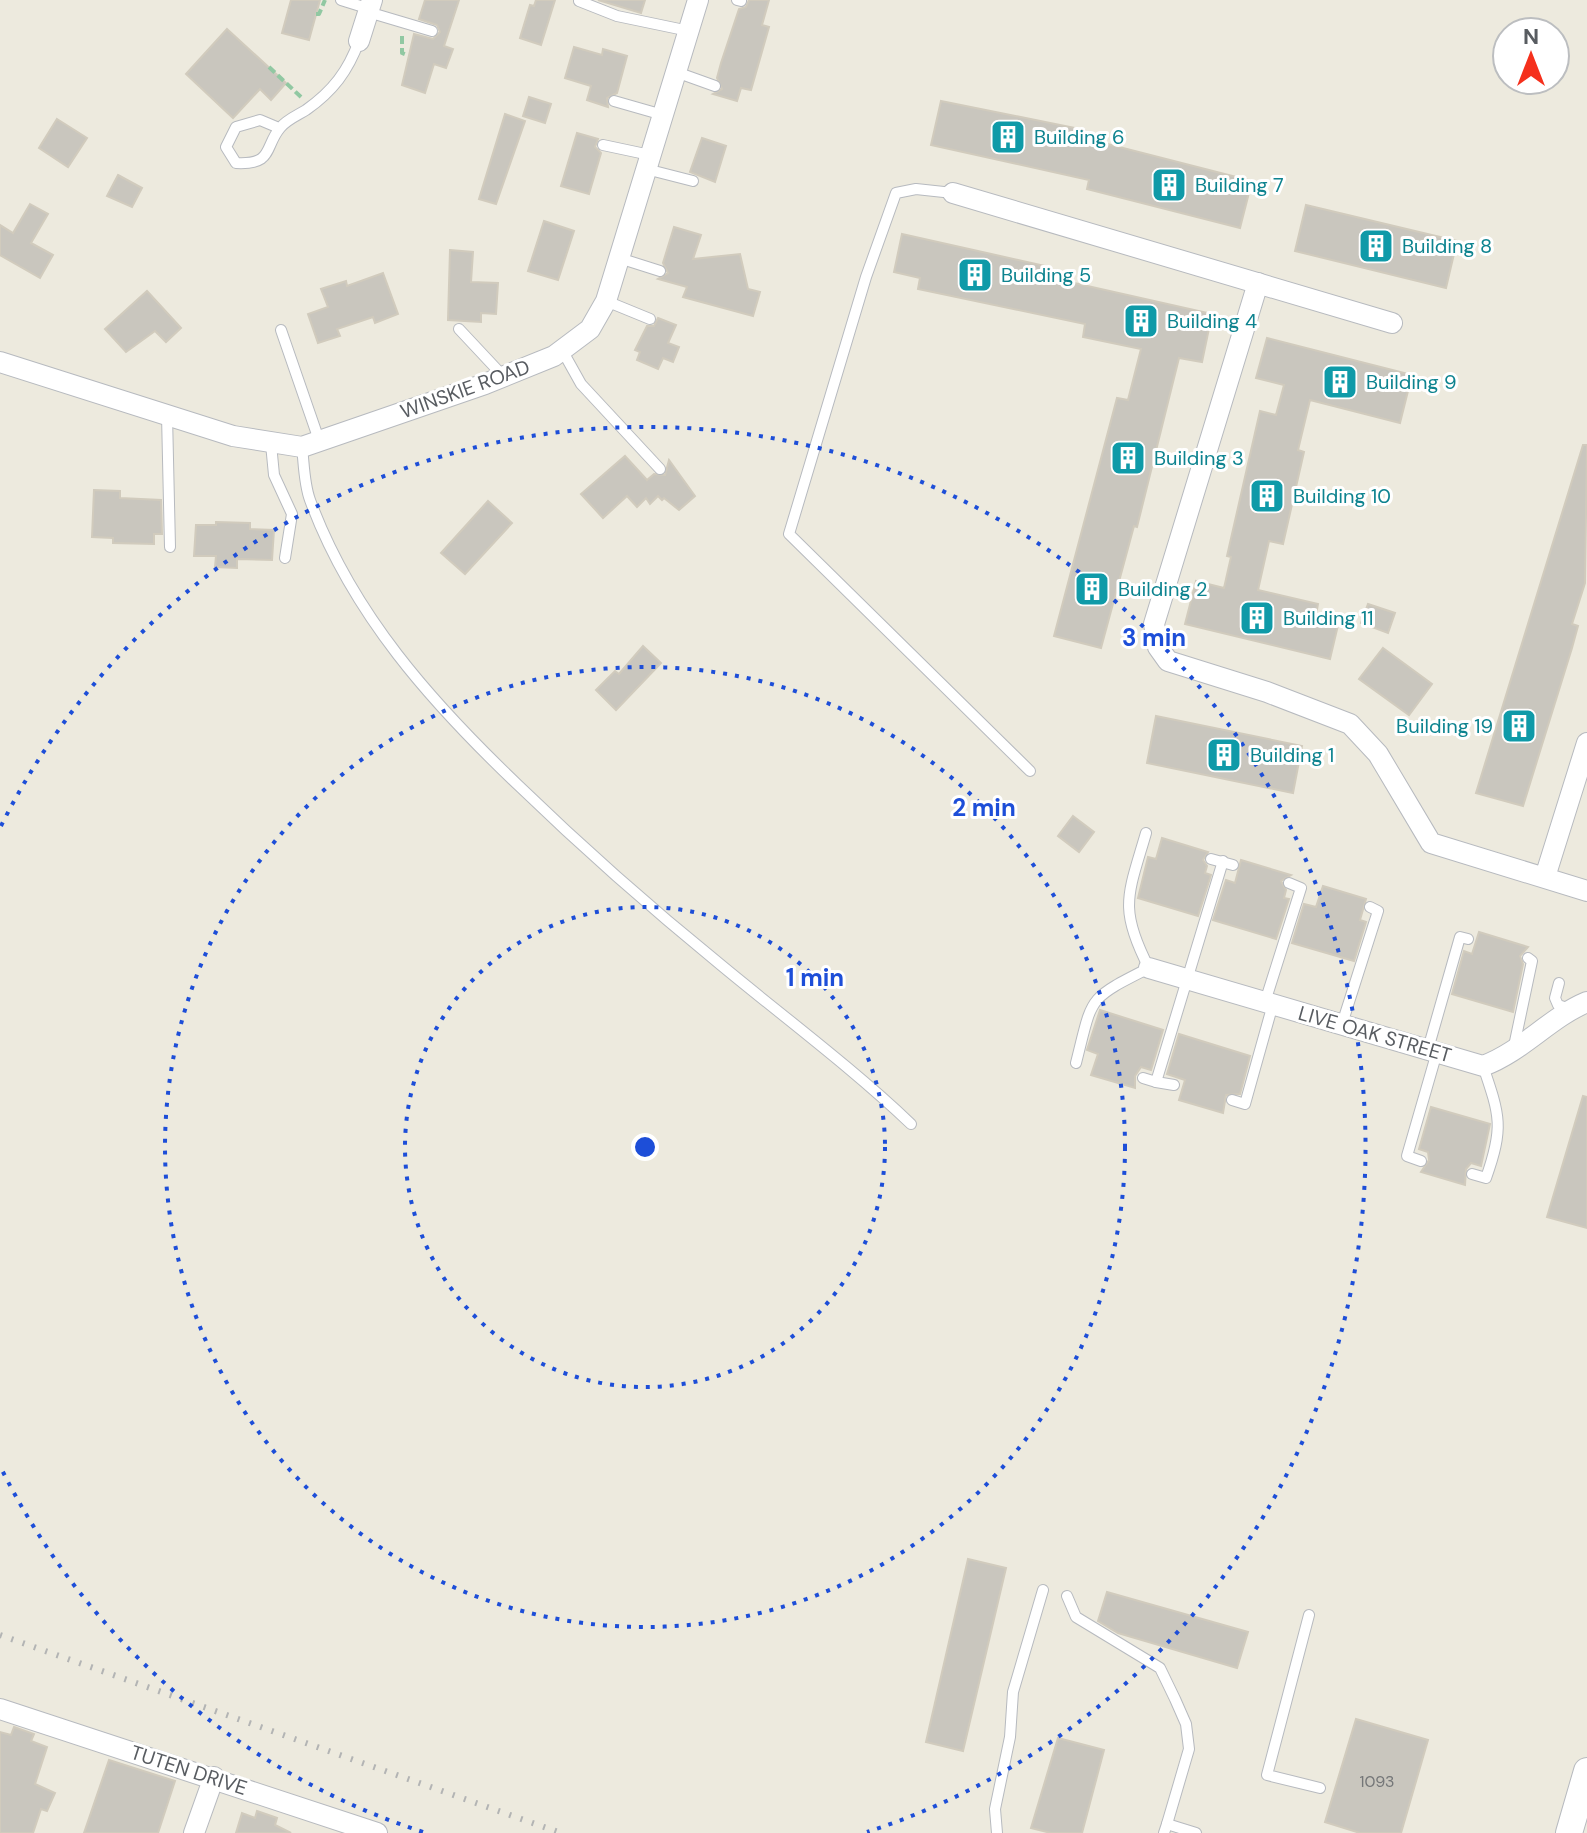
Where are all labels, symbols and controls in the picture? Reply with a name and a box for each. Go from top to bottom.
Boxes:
north arrow [1491,16,1571,96]
text: N [1523,22,1539,51]
building icon: Building 6 [989,118,1027,156]
place label: Building 6 [1034,124,1125,150]
building icon: Building 7 [1150,166,1188,204]
place label: Building 7 [1195,172,1284,198]
building icon: Building 8 [1357,227,1395,265]
place label: Building 8 [1402,233,1492,259]
building icon: Building 5 [956,256,994,294]
place label: Building 5 [1001,262,1091,288]
building icon: Building 4 [1122,302,1160,340]
place label: Building 4 [1167,308,1257,334]
street label: WINSKIE ROAD [397,354,533,424]
building icon: Building 9 [1321,363,1359,401]
place label: Building 9 [1366,369,1457,395]
building icon: Building 3 [1109,439,1147,477]
place label: Building 3 [1154,445,1244,471]
building icon: Building 10 [1248,477,1286,515]
place label: Building 10 [1293,483,1391,509]
building icon: Building 2 [1073,570,1111,608]
place label: Building 2 [1118,576,1208,602]
building icon: Building 11 [1238,599,1276,637]
place label: Building 11 [1283,605,1374,631]
text: 3 min [1122,622,1186,653]
building icon: Building 19 [1500,707,1538,745]
place label: Building 19 [1396,713,1493,739]
building icon: Building 1 [1205,736,1243,774]
place label: Building 1 [1250,742,1334,768]
text: 2 min [952,792,1016,823]
text: 1 min [786,962,844,993]
street label: LIVE OAK STREET [1295,1000,1455,1068]
centre of rings [631,1133,659,1161]
street label: TUTEN DRIVE [127,1739,251,1801]
house number: 1093 [1359,1771,1395,1792]

